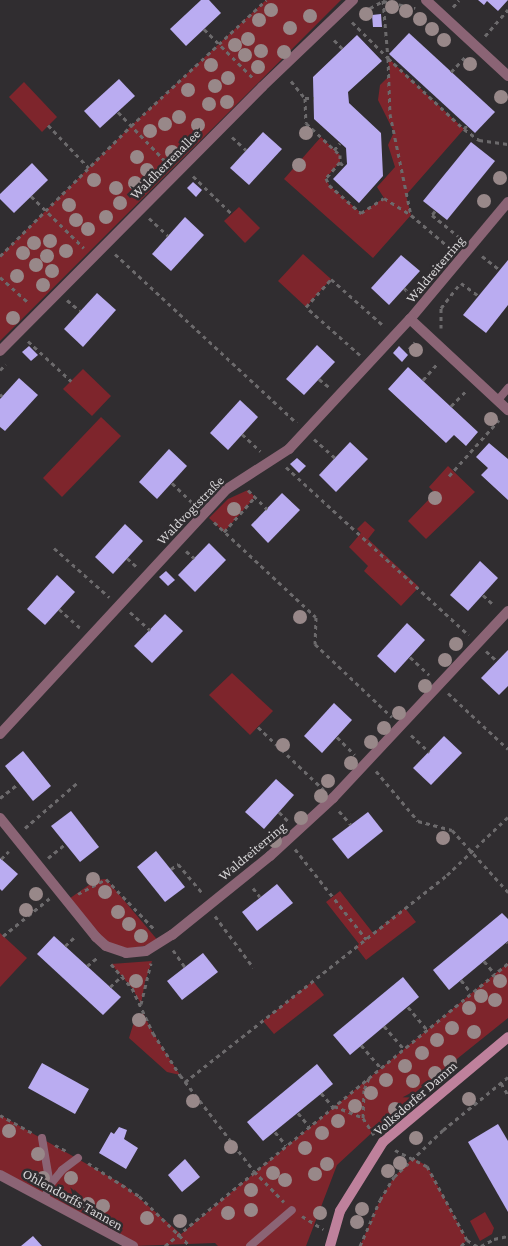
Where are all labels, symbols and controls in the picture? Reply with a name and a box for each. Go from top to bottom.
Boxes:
street label: Waldherrenallee [126,125,204,203]
street label: Waldreiterring [402,232,468,306]
street label: Waldvogtstraße [153,472,227,548]
street label: Waldreiterring [215,818,289,884]
street label: Volksdorfer Damm [370,1057,460,1139]
street label: Ohlendorffs Tannen [20,1164,126,1234]

